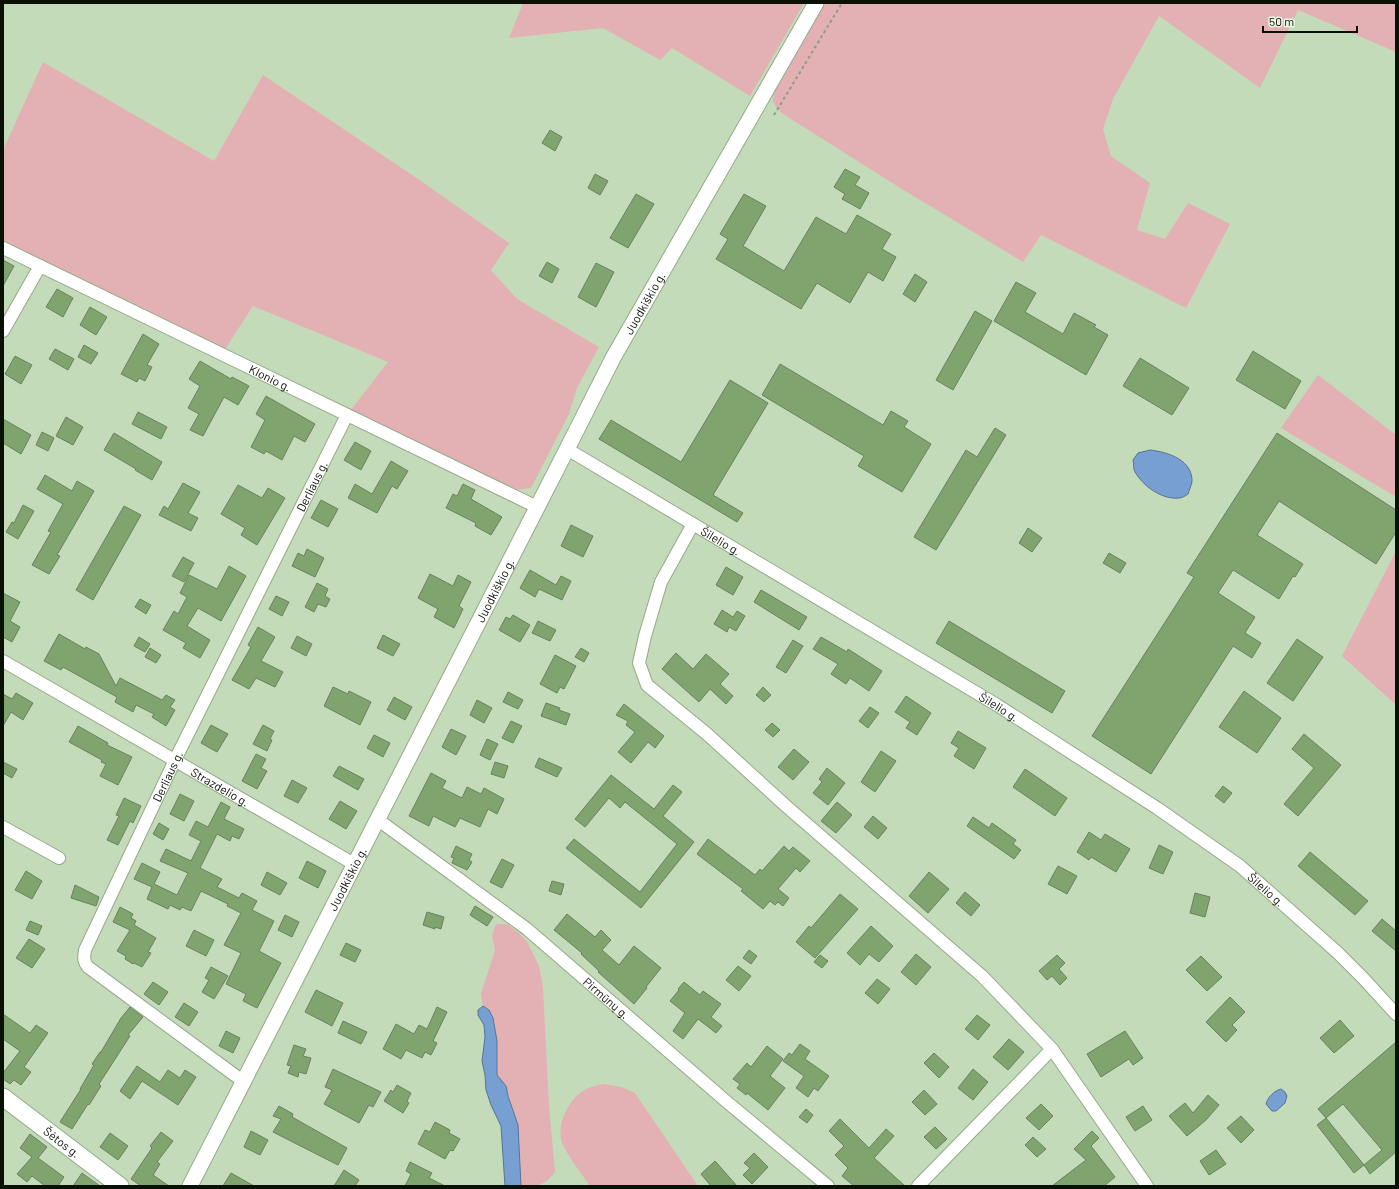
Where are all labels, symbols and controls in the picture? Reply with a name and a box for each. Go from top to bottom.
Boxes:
scale bar [1263,8,1357,34]
text: 50 m [1269,14,1294,28]
street label: Juodkiškio g. [621,270,668,337]
street label: Klonio g. [247,362,293,394]
street label: Derliaus g. [293,459,330,514]
street label: Šilelio g. [698,523,743,558]
street label: Juodkiškio g. [473,556,517,624]
street label: Šilelio g. [977,689,1021,724]
street label: Derliaus g. [149,749,185,804]
street label: Strazdelio g. [189,764,252,809]
street label: Juodkiškio g. [325,845,369,913]
street label: Šilelio g. [1245,869,1287,909]
street label: Pirmūnų g. [581,974,632,1021]
street label: Šėtos g. [41,1124,83,1160]

